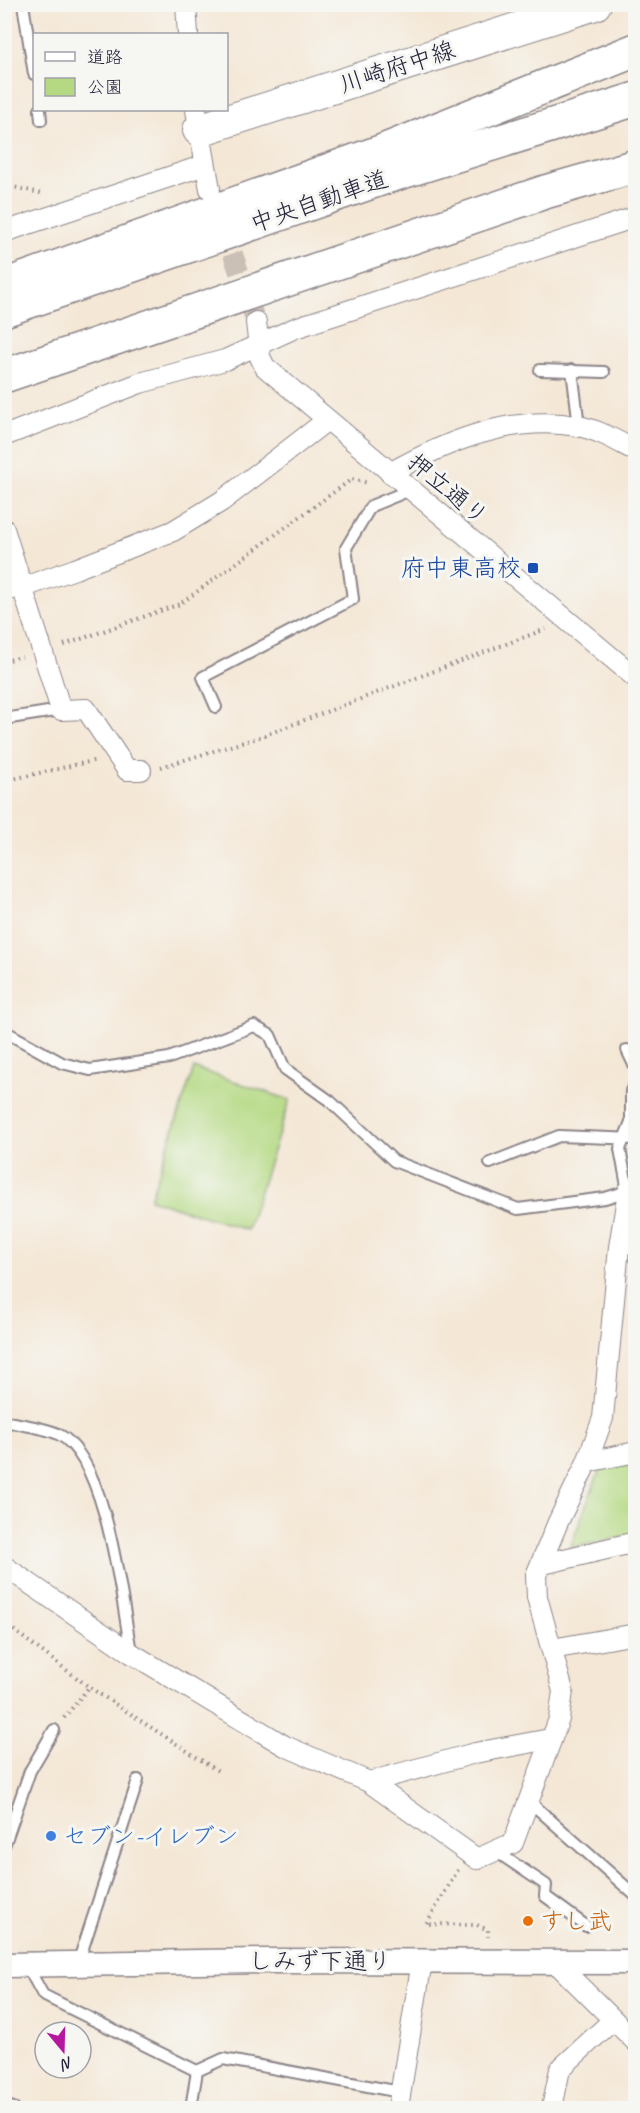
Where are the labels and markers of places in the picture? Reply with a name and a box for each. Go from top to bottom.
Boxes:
place label: 府中東高校 [401,553,521,583]
marker: 府中東高校 [526,561,540,575]
place label: セブン-イレブン [63,1821,239,1851]
marker: セブン-イレブン [44,1829,58,1843]
place label: すし武 [540,1906,612,1936]
marker: すし武 [521,1914,535,1928]

